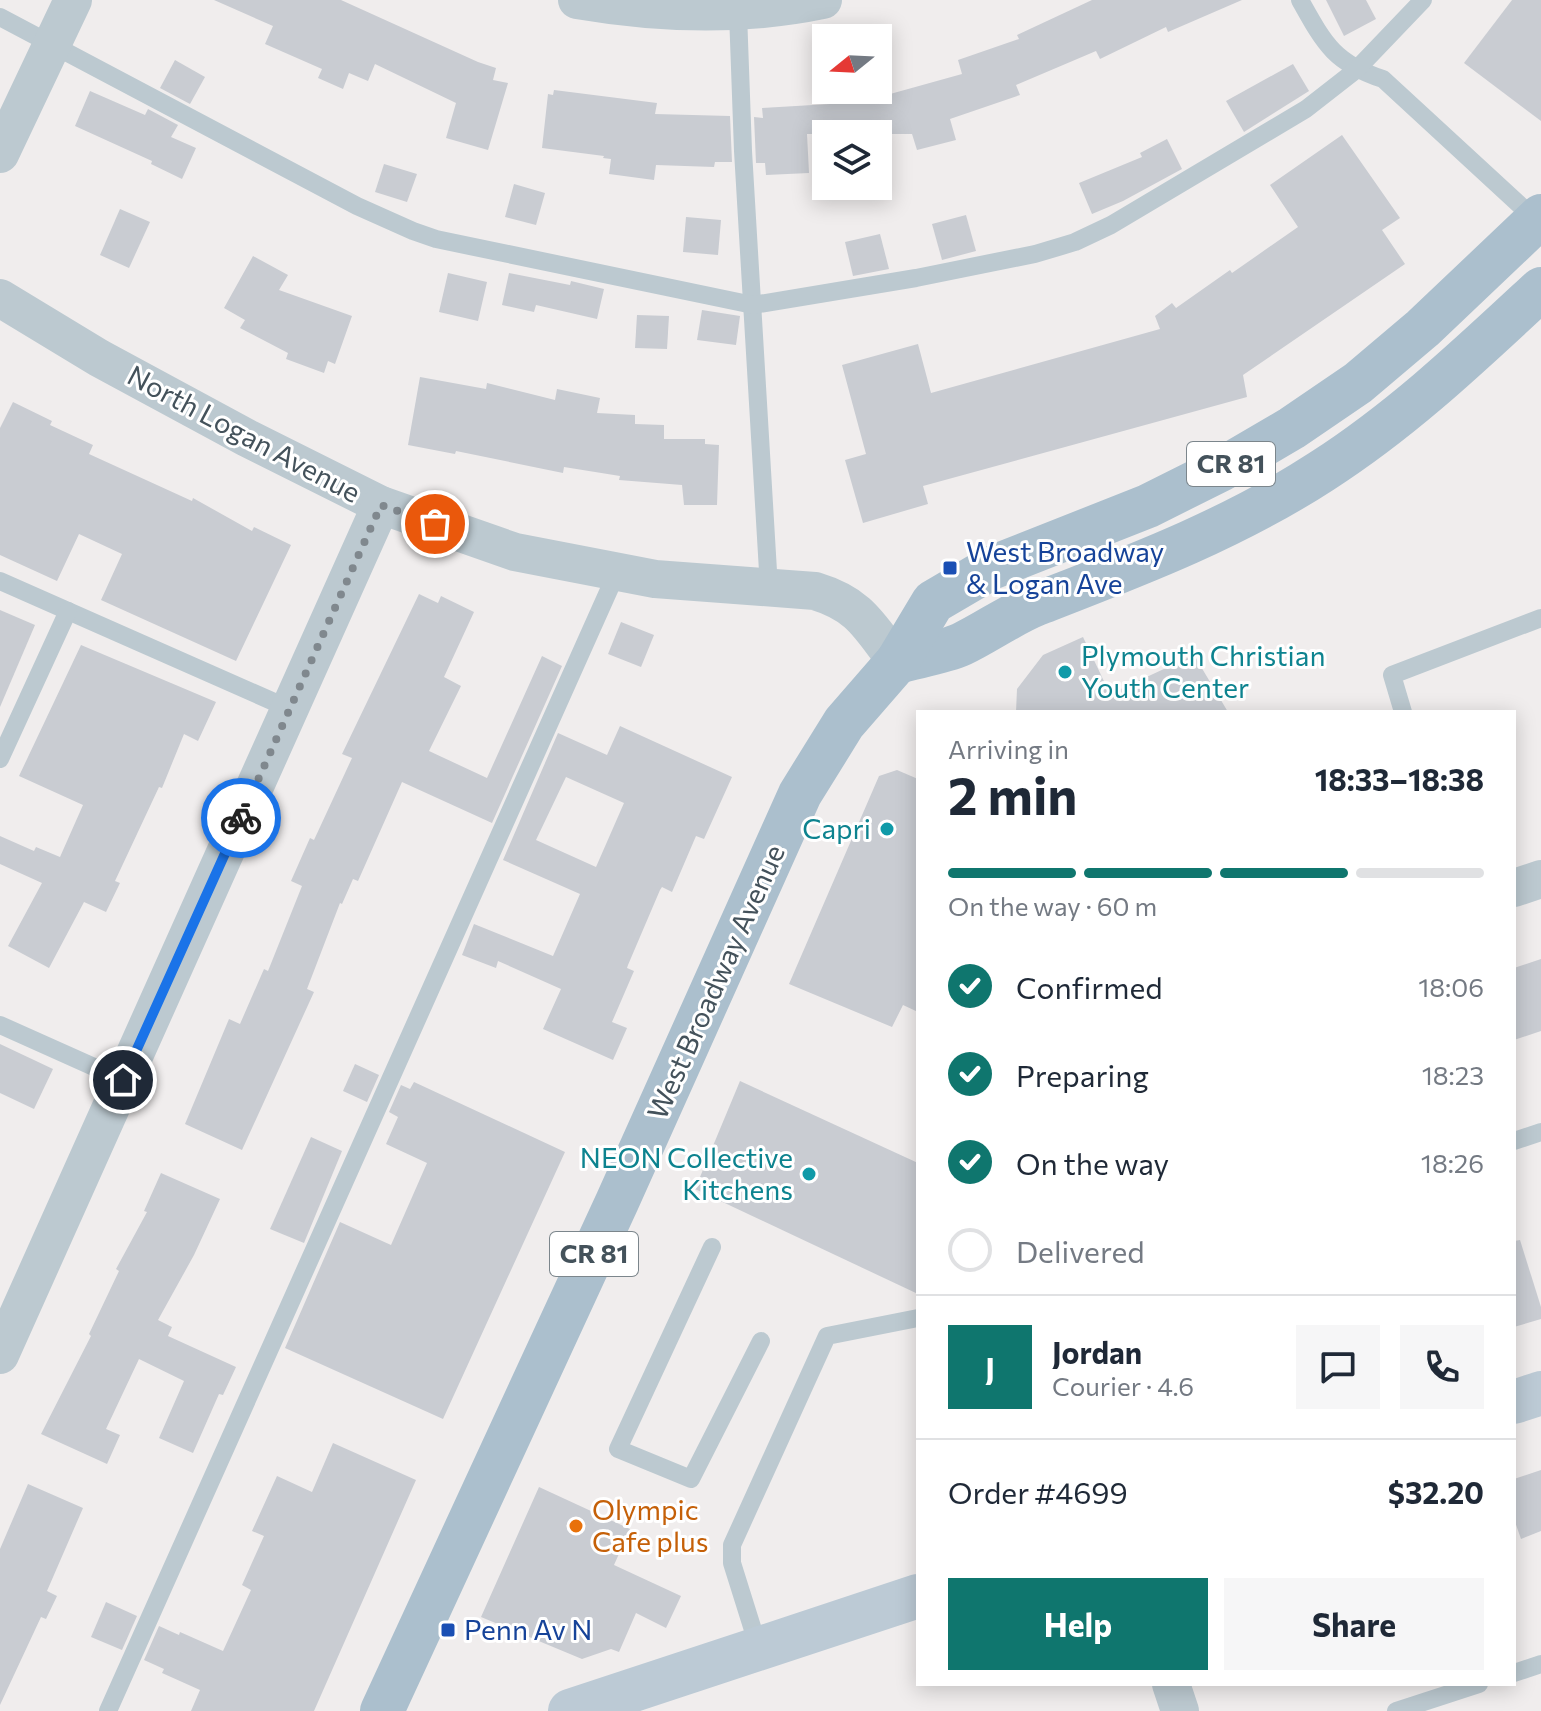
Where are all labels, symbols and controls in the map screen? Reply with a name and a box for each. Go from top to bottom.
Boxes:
north arrow [812,24,892,104]
map controls [812,24,892,200]
button: layers [812,120,892,200]
street label: North Logan Avenue [122,357,367,509]
road number: CR 81 [1187,442,1275,486]
pin [401,490,469,558]
icon: bag [413,502,457,546]
place label: West Broadway & Logan Ave [966,534,1164,600]
marker: West Broadway & Logan Ave [941,559,959,577]
place label: Plymouth Christian Youth Center [1081,638,1326,704]
marker: Plymouth Christian Youth Center [1056,663,1074,681]
text: Arriving in [948,733,1069,764]
text: 18:33–18:38 [1315,760,1484,797]
text: 2 min [948,762,1077,826]
courier [201,778,281,858]
icon: bike [219,796,263,840]
place label: Capri [802,811,871,845]
marker: Capri [878,820,896,838]
street label: West Broadway Avenue [639,839,791,1124]
text: On the way · 60 m [948,890,1157,921]
icon: check [948,964,992,1008]
text: Confirmed [1016,968,1163,1005]
text: 18:06 [1418,971,1484,1002]
pin [89,1046,157,1114]
icon: check [948,1052,992,1096]
text: Preparing [1016,1056,1149,1093]
icon: home [101,1058,145,1102]
text: 18:23 [1422,1059,1484,1090]
place label: NEON Collective Kitchens [580,1140,793,1206]
icon: check [948,1140,992,1184]
text: On the way [1016,1144,1169,1181]
text: 18:26 [1421,1147,1484,1178]
marker: NEON Collective Kitchens [800,1165,818,1183]
road number: CR 81 [550,1232,638,1276]
text: Delivered [1016,1232,1145,1269]
button: chat [1296,1325,1380,1409]
button: phone [1400,1325,1484,1409]
text: Jordan [1052,1333,1142,1370]
text: J [985,1349,995,1386]
text: Courier · 4.6 [1052,1370,1194,1401]
text: Order #4699 [948,1473,1128,1510]
text: $32.20 [1388,1473,1484,1510]
place label: Olympic Cafe plus [592,1492,708,1558]
marker: Olympic Cafe plus [567,1517,585,1535]
button: Help [948,1578,1208,1670]
button: Share [1224,1578,1484,1670]
place label: Penn Av N [464,1612,592,1646]
marker: Penn Av N [439,1621,457,1639]

